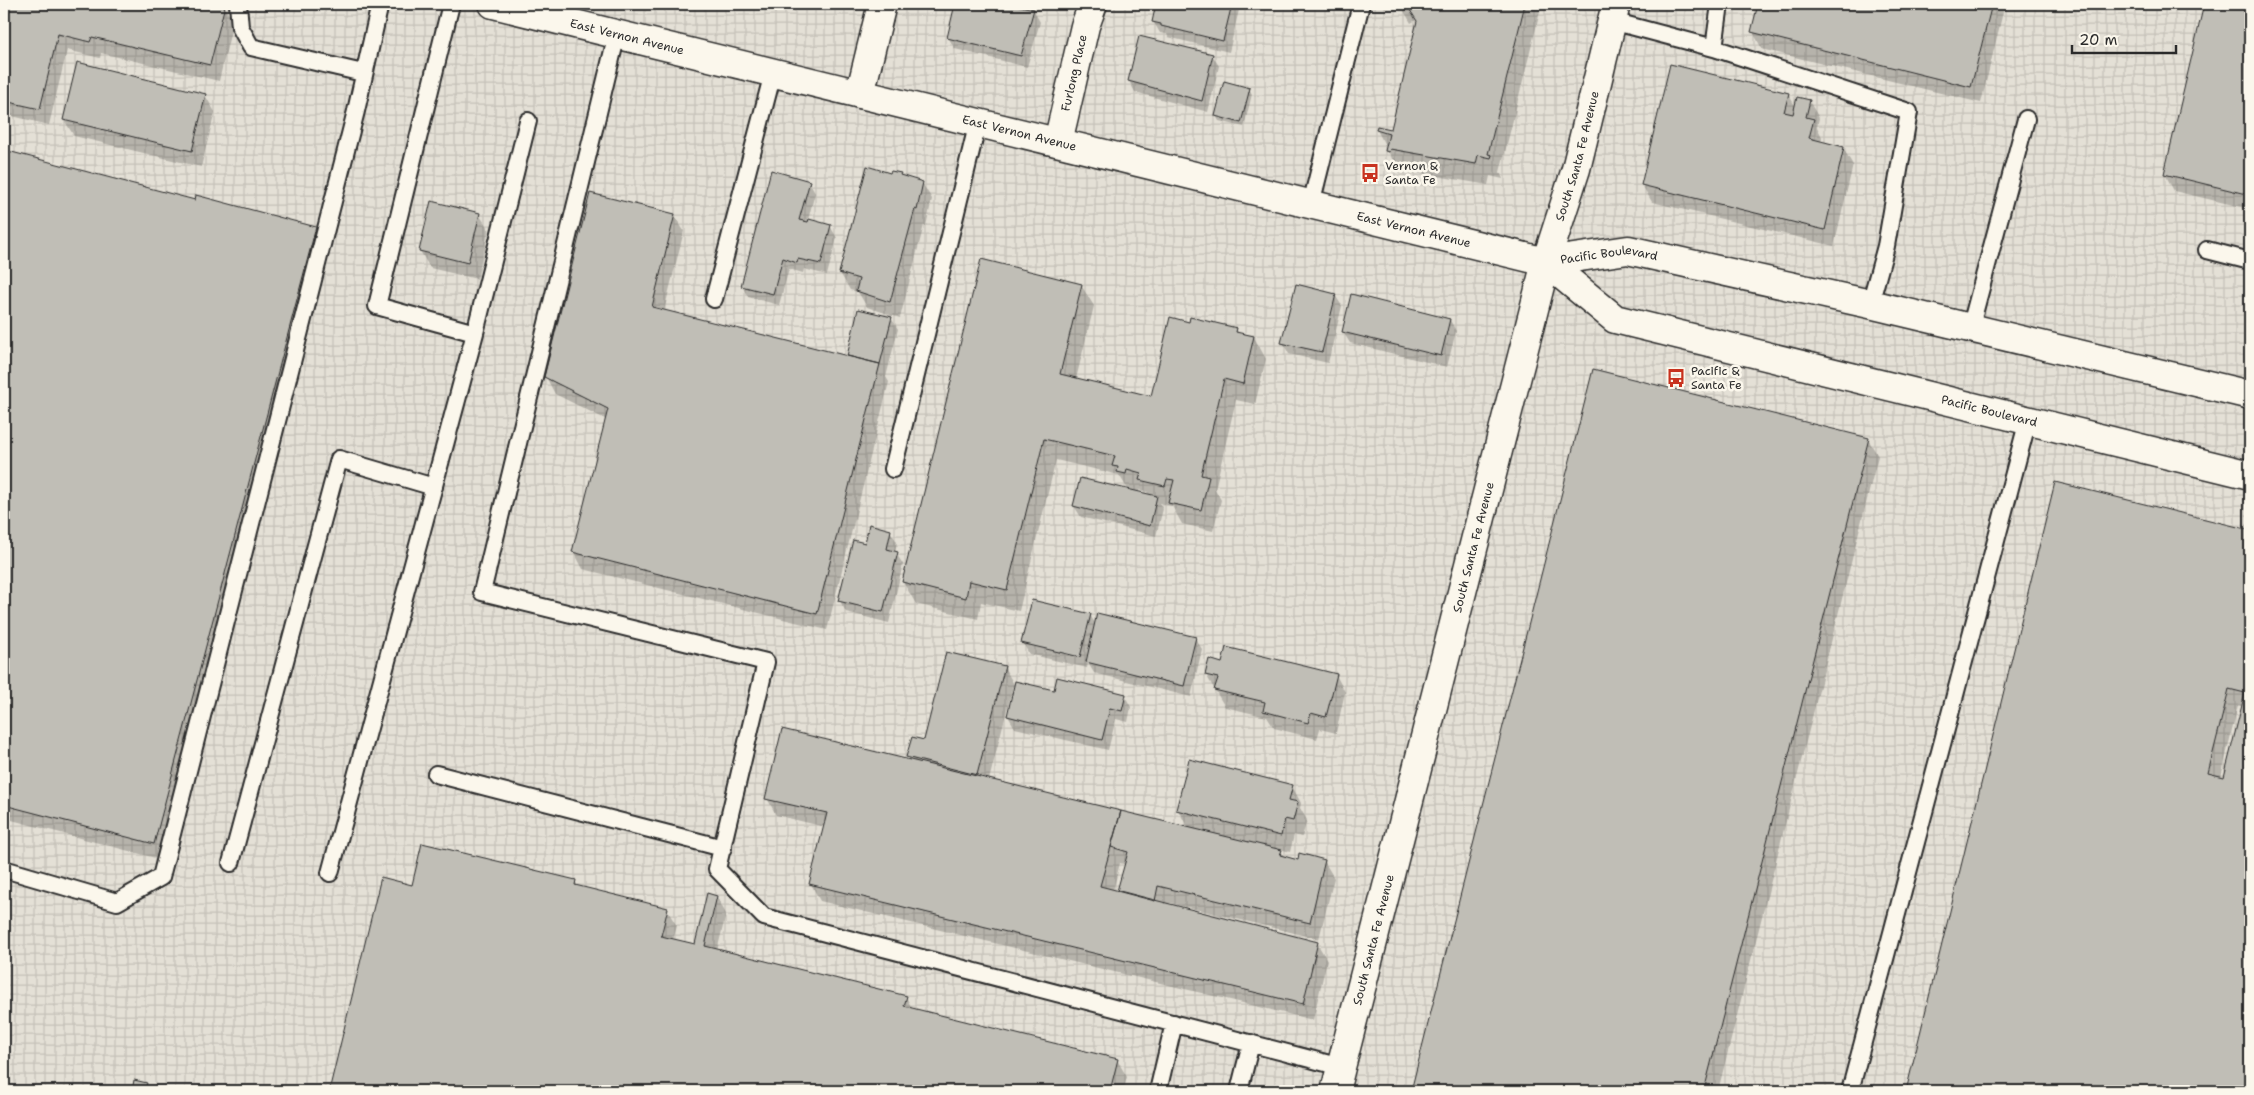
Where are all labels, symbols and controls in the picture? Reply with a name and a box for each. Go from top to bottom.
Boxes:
street label: East Vernon Avenue [568,15,686,59]
scale bar [2072,22,2175,54]
text: 20 m [2079,30,2118,50]
street label: Furlong Place [1057,33,1091,113]
street label: South Santa Fe Avenue [1552,89,1603,223]
street label: East Vernon Avenue [961,111,1078,155]
place label: Vernon & Santa Fe [1385,158,1438,188]
bus stop icon: Vernon & Santa Fe [1359,162,1381,184]
street label: East Vernon Avenue [1355,208,1473,251]
street label: Pacific Boulevard [1559,242,1660,268]
place label: Pacific & Santa Fe [1691,363,1742,393]
bus stop icon: Pacific & Santa Fe [1665,367,1687,389]
street label: Pacific Boulevard [1940,391,2039,431]
street label: South Santa Fe Avenue [1449,480,1498,614]
street label: South Santa Fe Avenue [1349,872,1398,1007]

